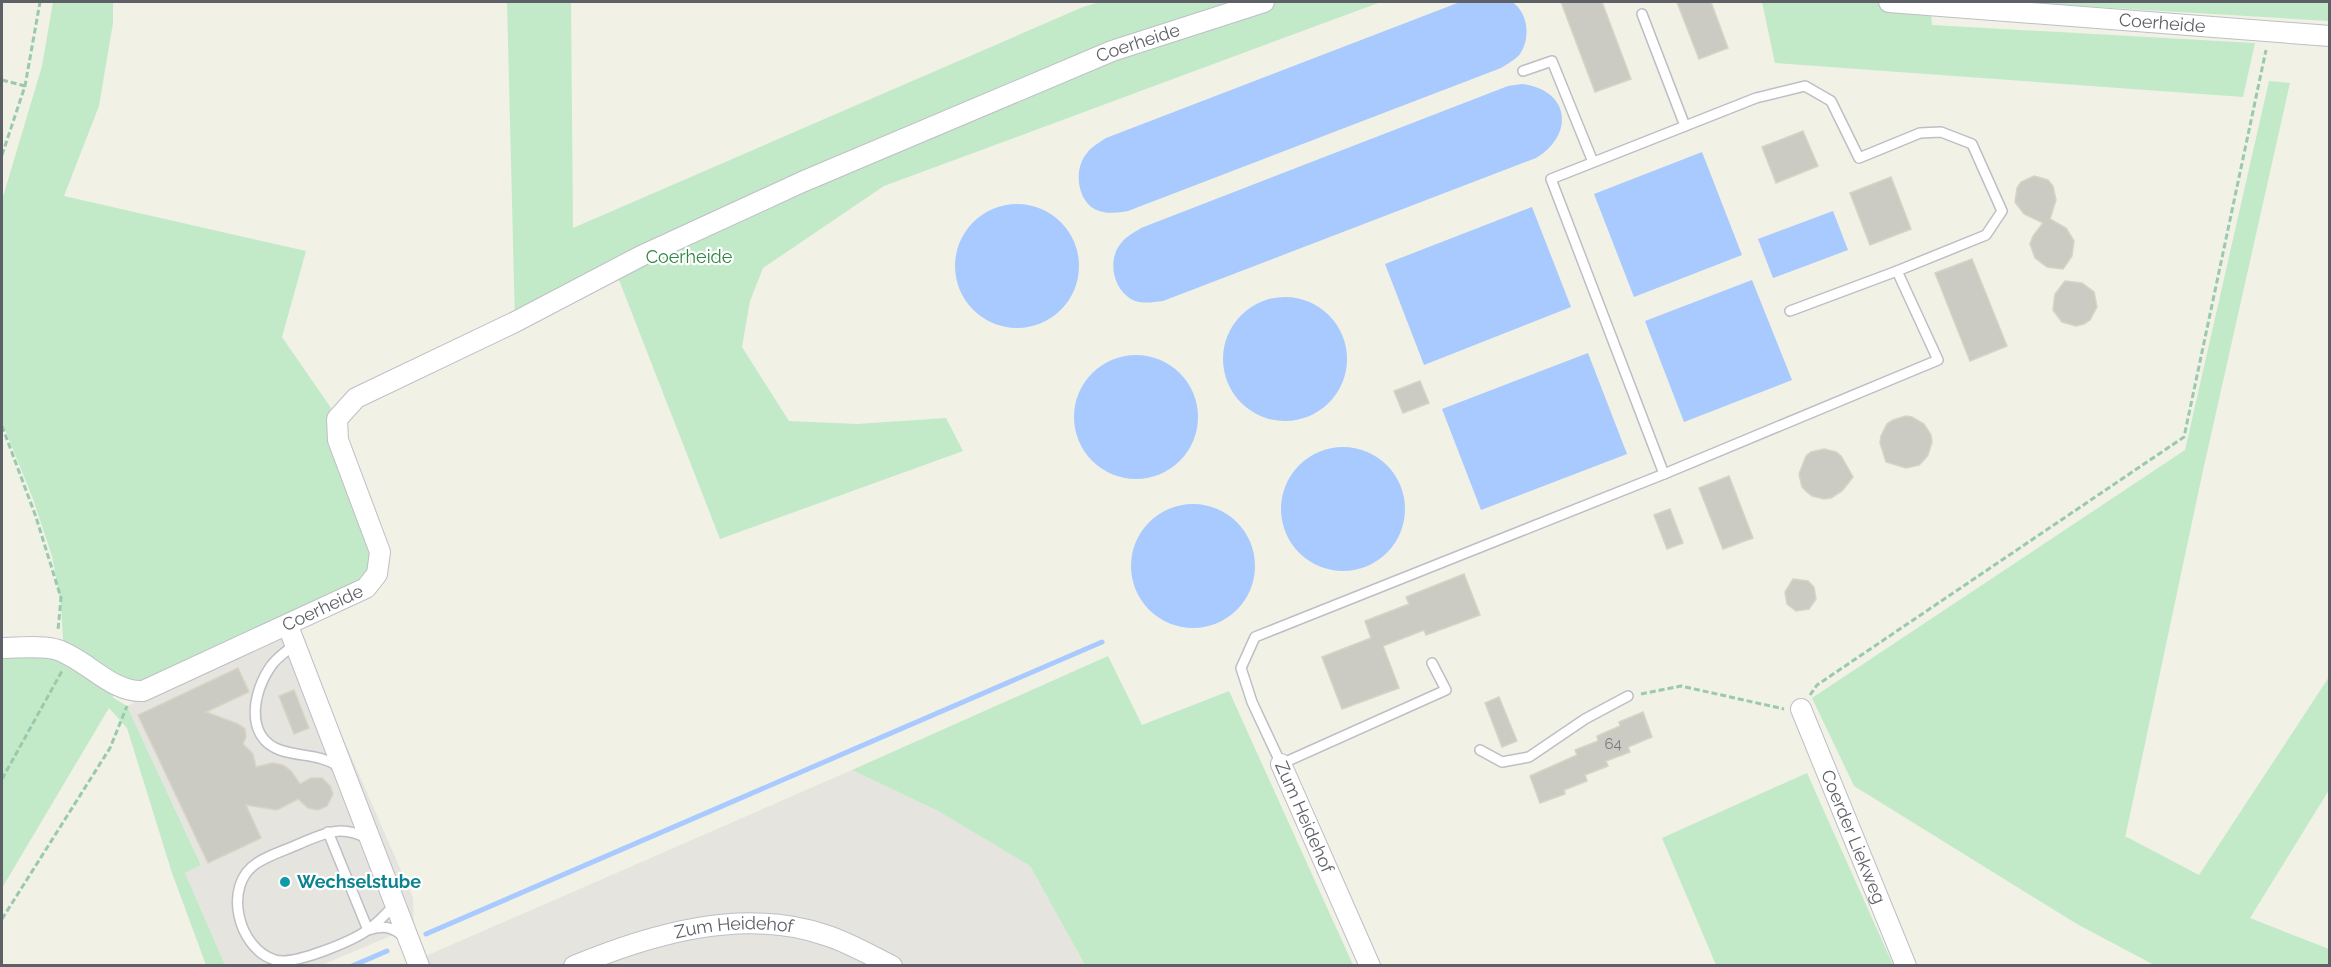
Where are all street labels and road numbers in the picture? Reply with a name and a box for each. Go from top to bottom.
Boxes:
street label: Coerheide [2118,9,2207,36]
street label: Coerheide [1093,19,1183,67]
street label: Coerheide [279,580,367,635]
street label: Zum Heidehof [1271,758,1339,877]
street label: Coerder Liekweg [1817,767,1890,907]
street label: Zum Heidehof [672,912,796,942]

